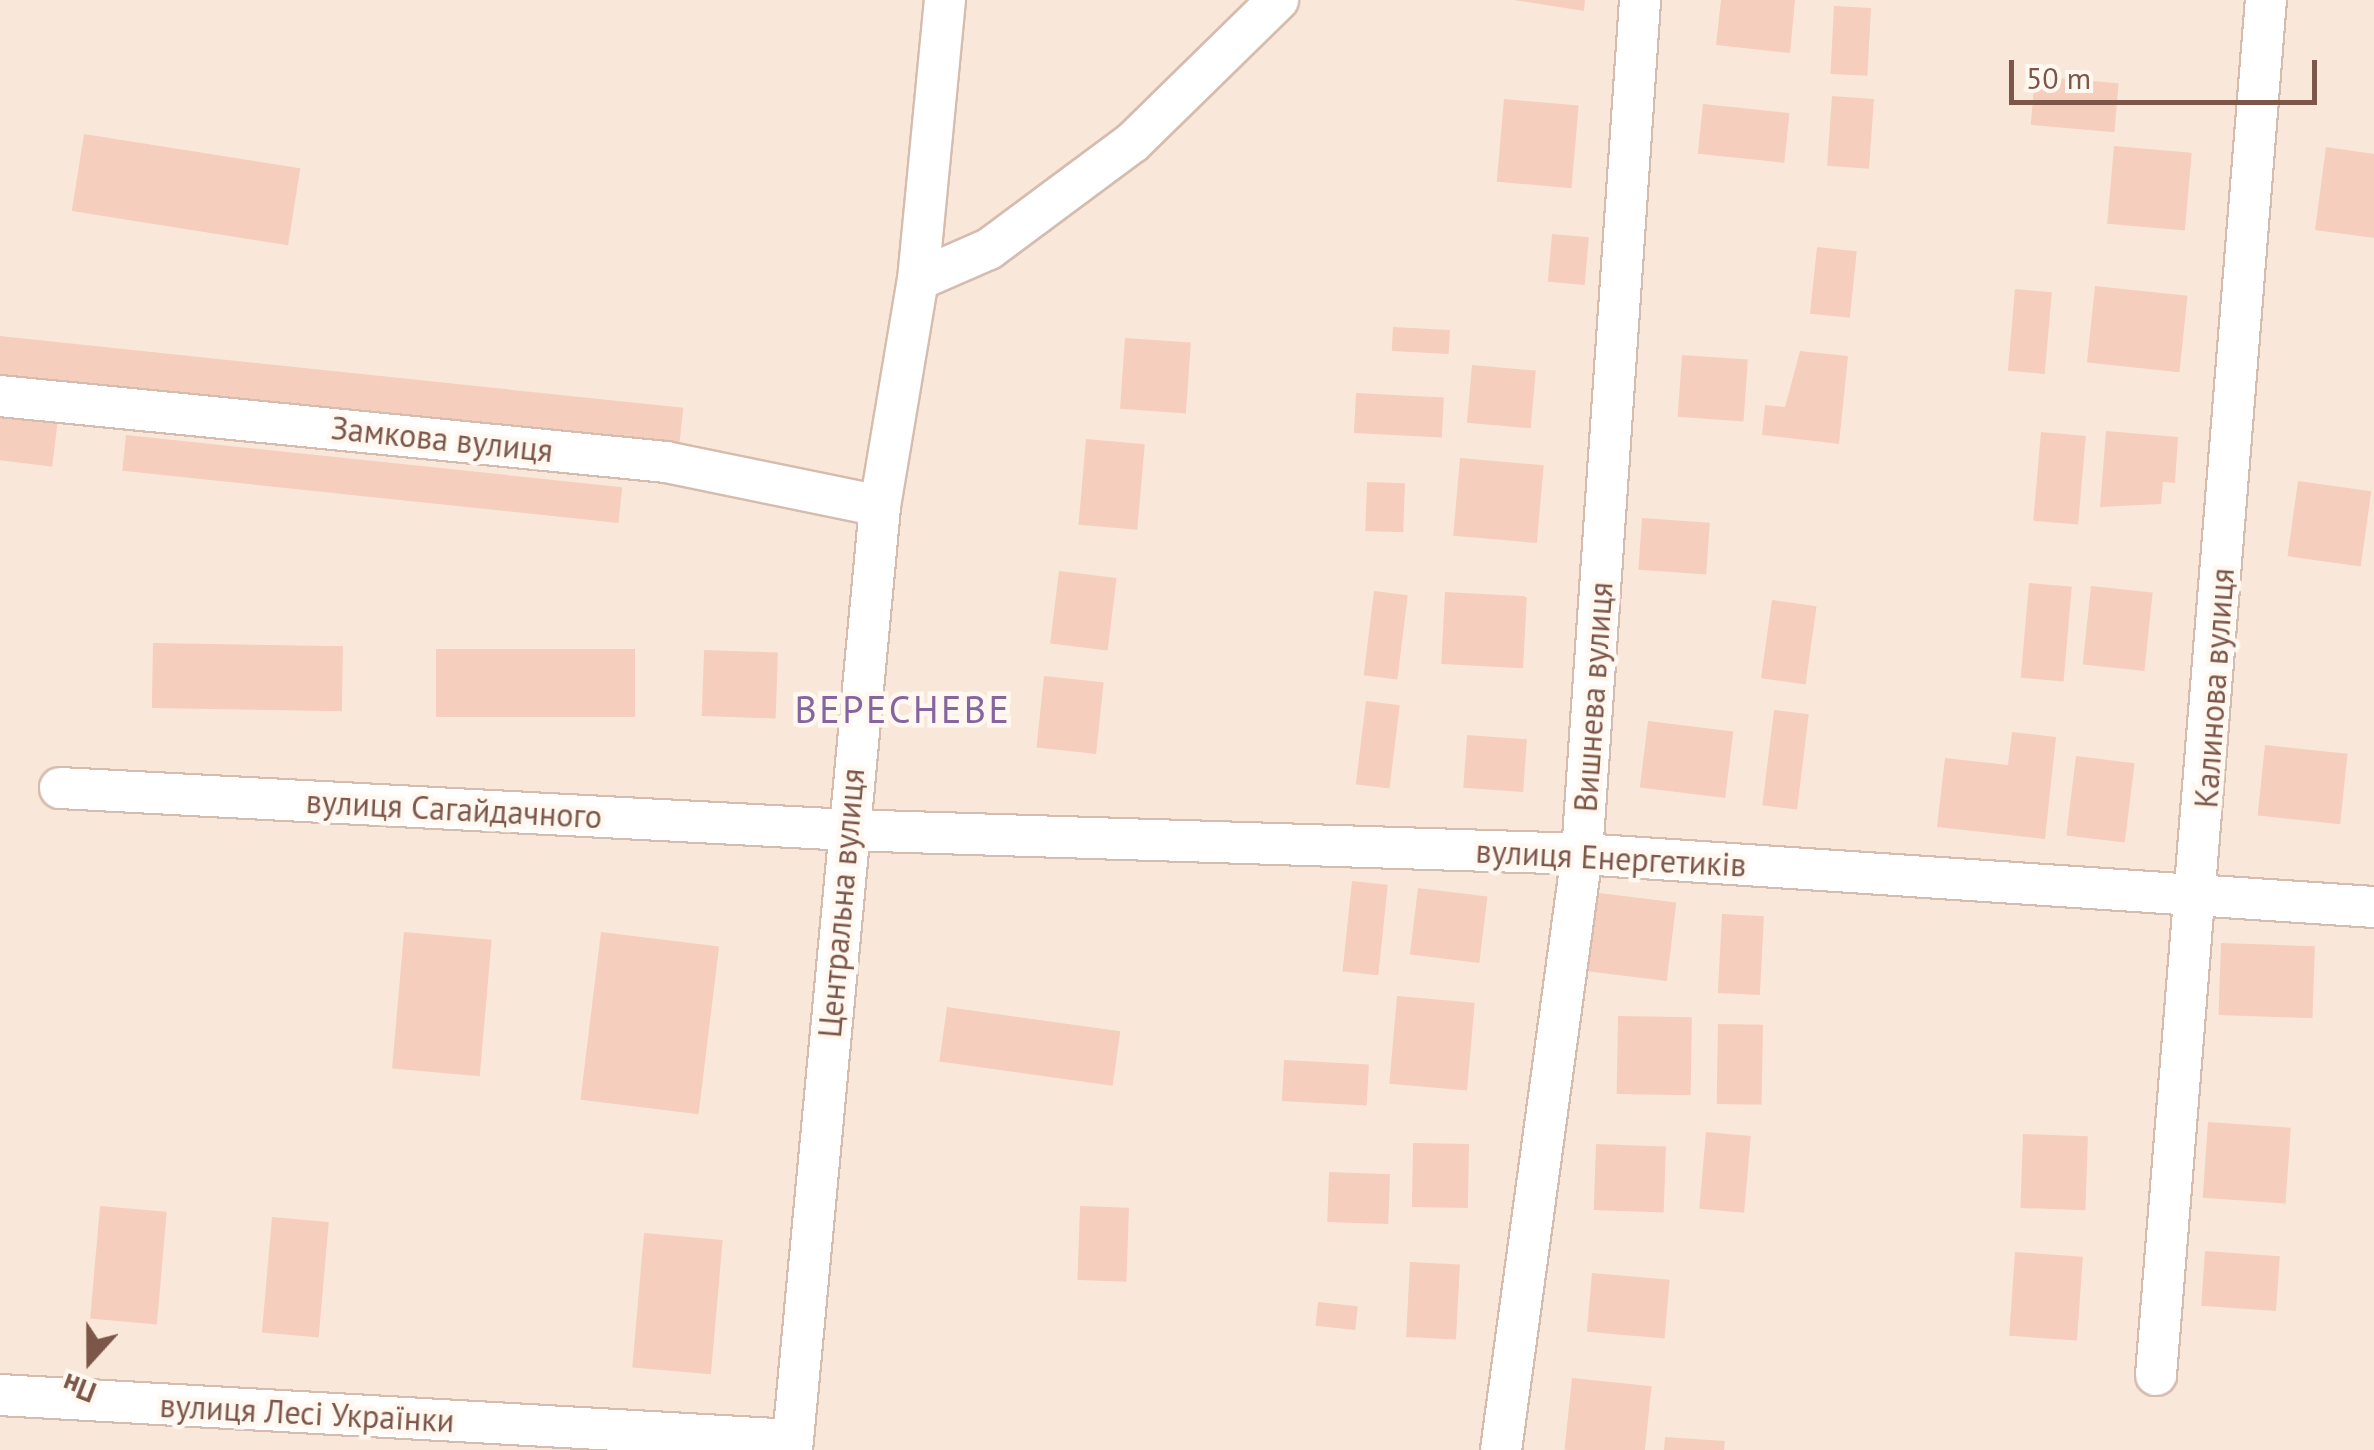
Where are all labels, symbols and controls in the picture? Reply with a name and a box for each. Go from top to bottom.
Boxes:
scale bar [2014,40,2322,102]
text: 50 m [2026,58,2091,97]
street label: Замкова вулиця [329,408,555,470]
street label: Калинова вулиця [2186,567,2242,809]
street label: Вишнева вулиця [1566,581,1620,813]
district label: ВЕРЕСНЕВЕ [795,686,1011,732]
street label: Центральна вулиця [810,767,872,1039]
street label: вулиця Сагайдачного [305,782,603,836]
street label: вулиця Енергетиків [1475,832,1747,884]
north arrow [40,1310,140,1410]
text: Пн [57,1365,101,1412]
street label: вулиця Лесі Українки [158,1386,456,1440]

